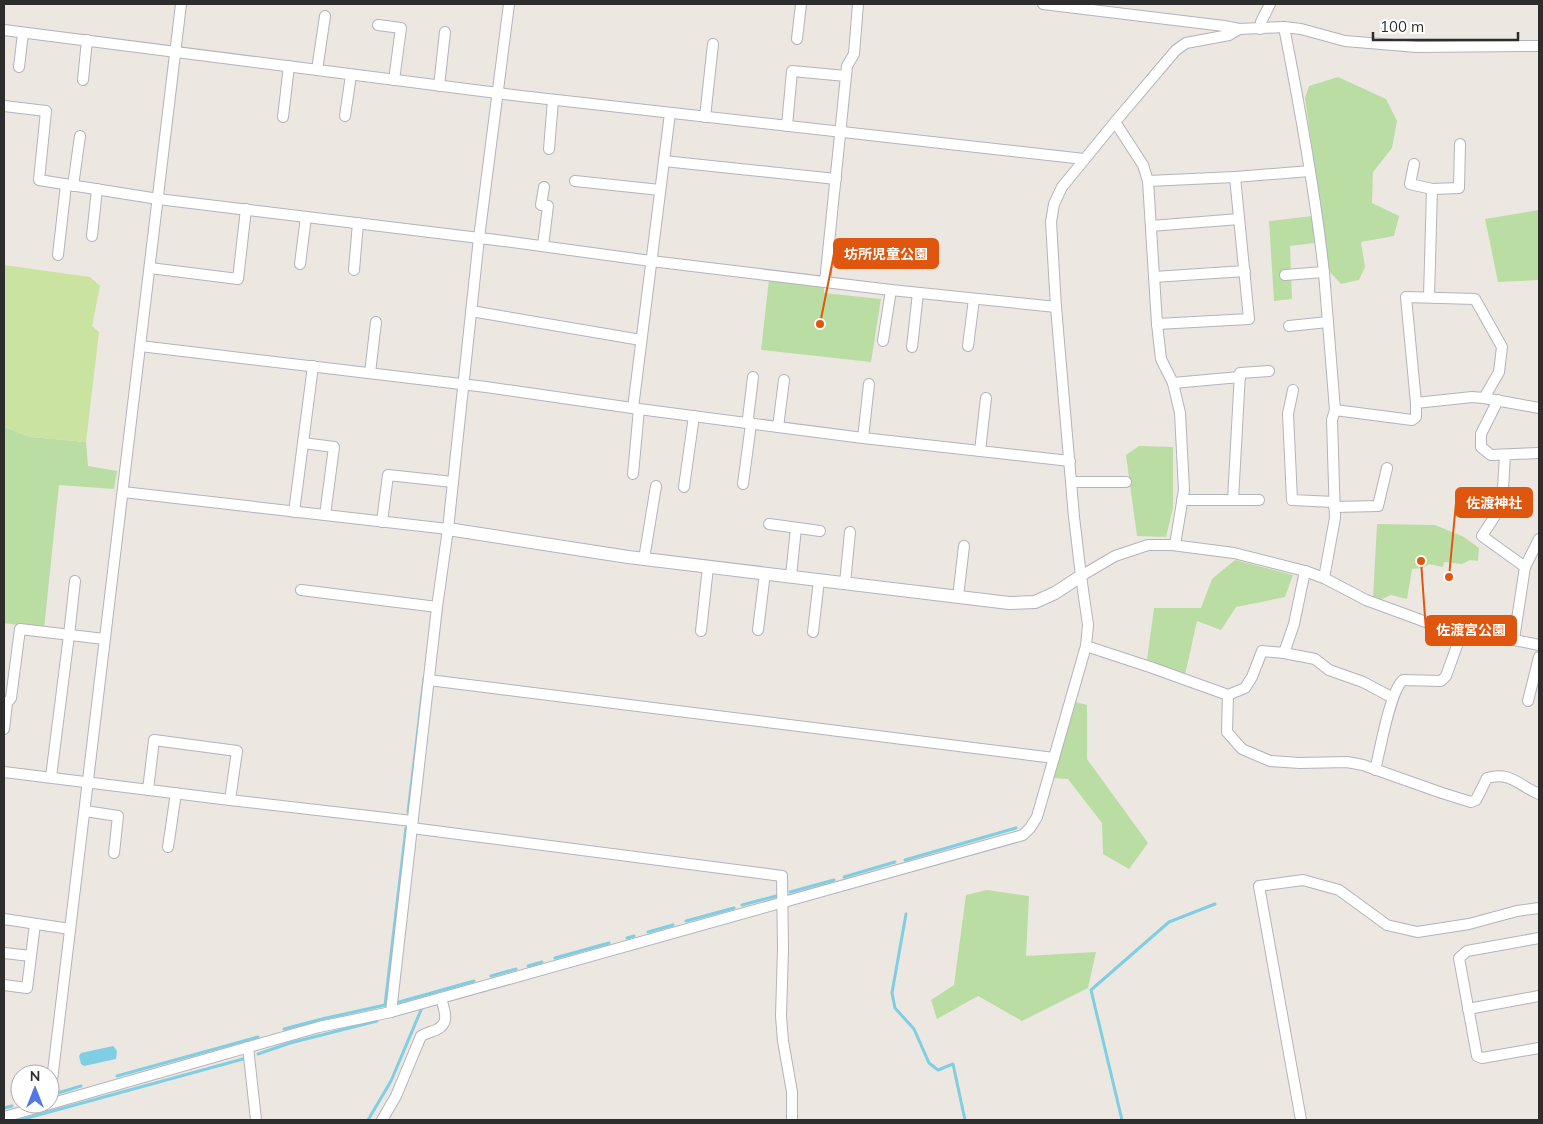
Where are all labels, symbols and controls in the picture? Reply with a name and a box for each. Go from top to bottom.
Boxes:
scale bar [1373,10,1518,42]
text: 100 m [1380,17,1424,36]
callout: 坊所児童公園 [834,239,938,268]
text: 坊所児童公園 [844,245,928,263]
callout: 佐渡神社 [1456,488,1532,517]
text: 佐渡神社 [1466,494,1522,512]
callout: 佐渡宮公園 [1426,616,1516,645]
text: 佐渡宮公園 [1436,621,1506,639]
north arrow [10,1064,60,1114]
text: N [30,1067,40,1085]

